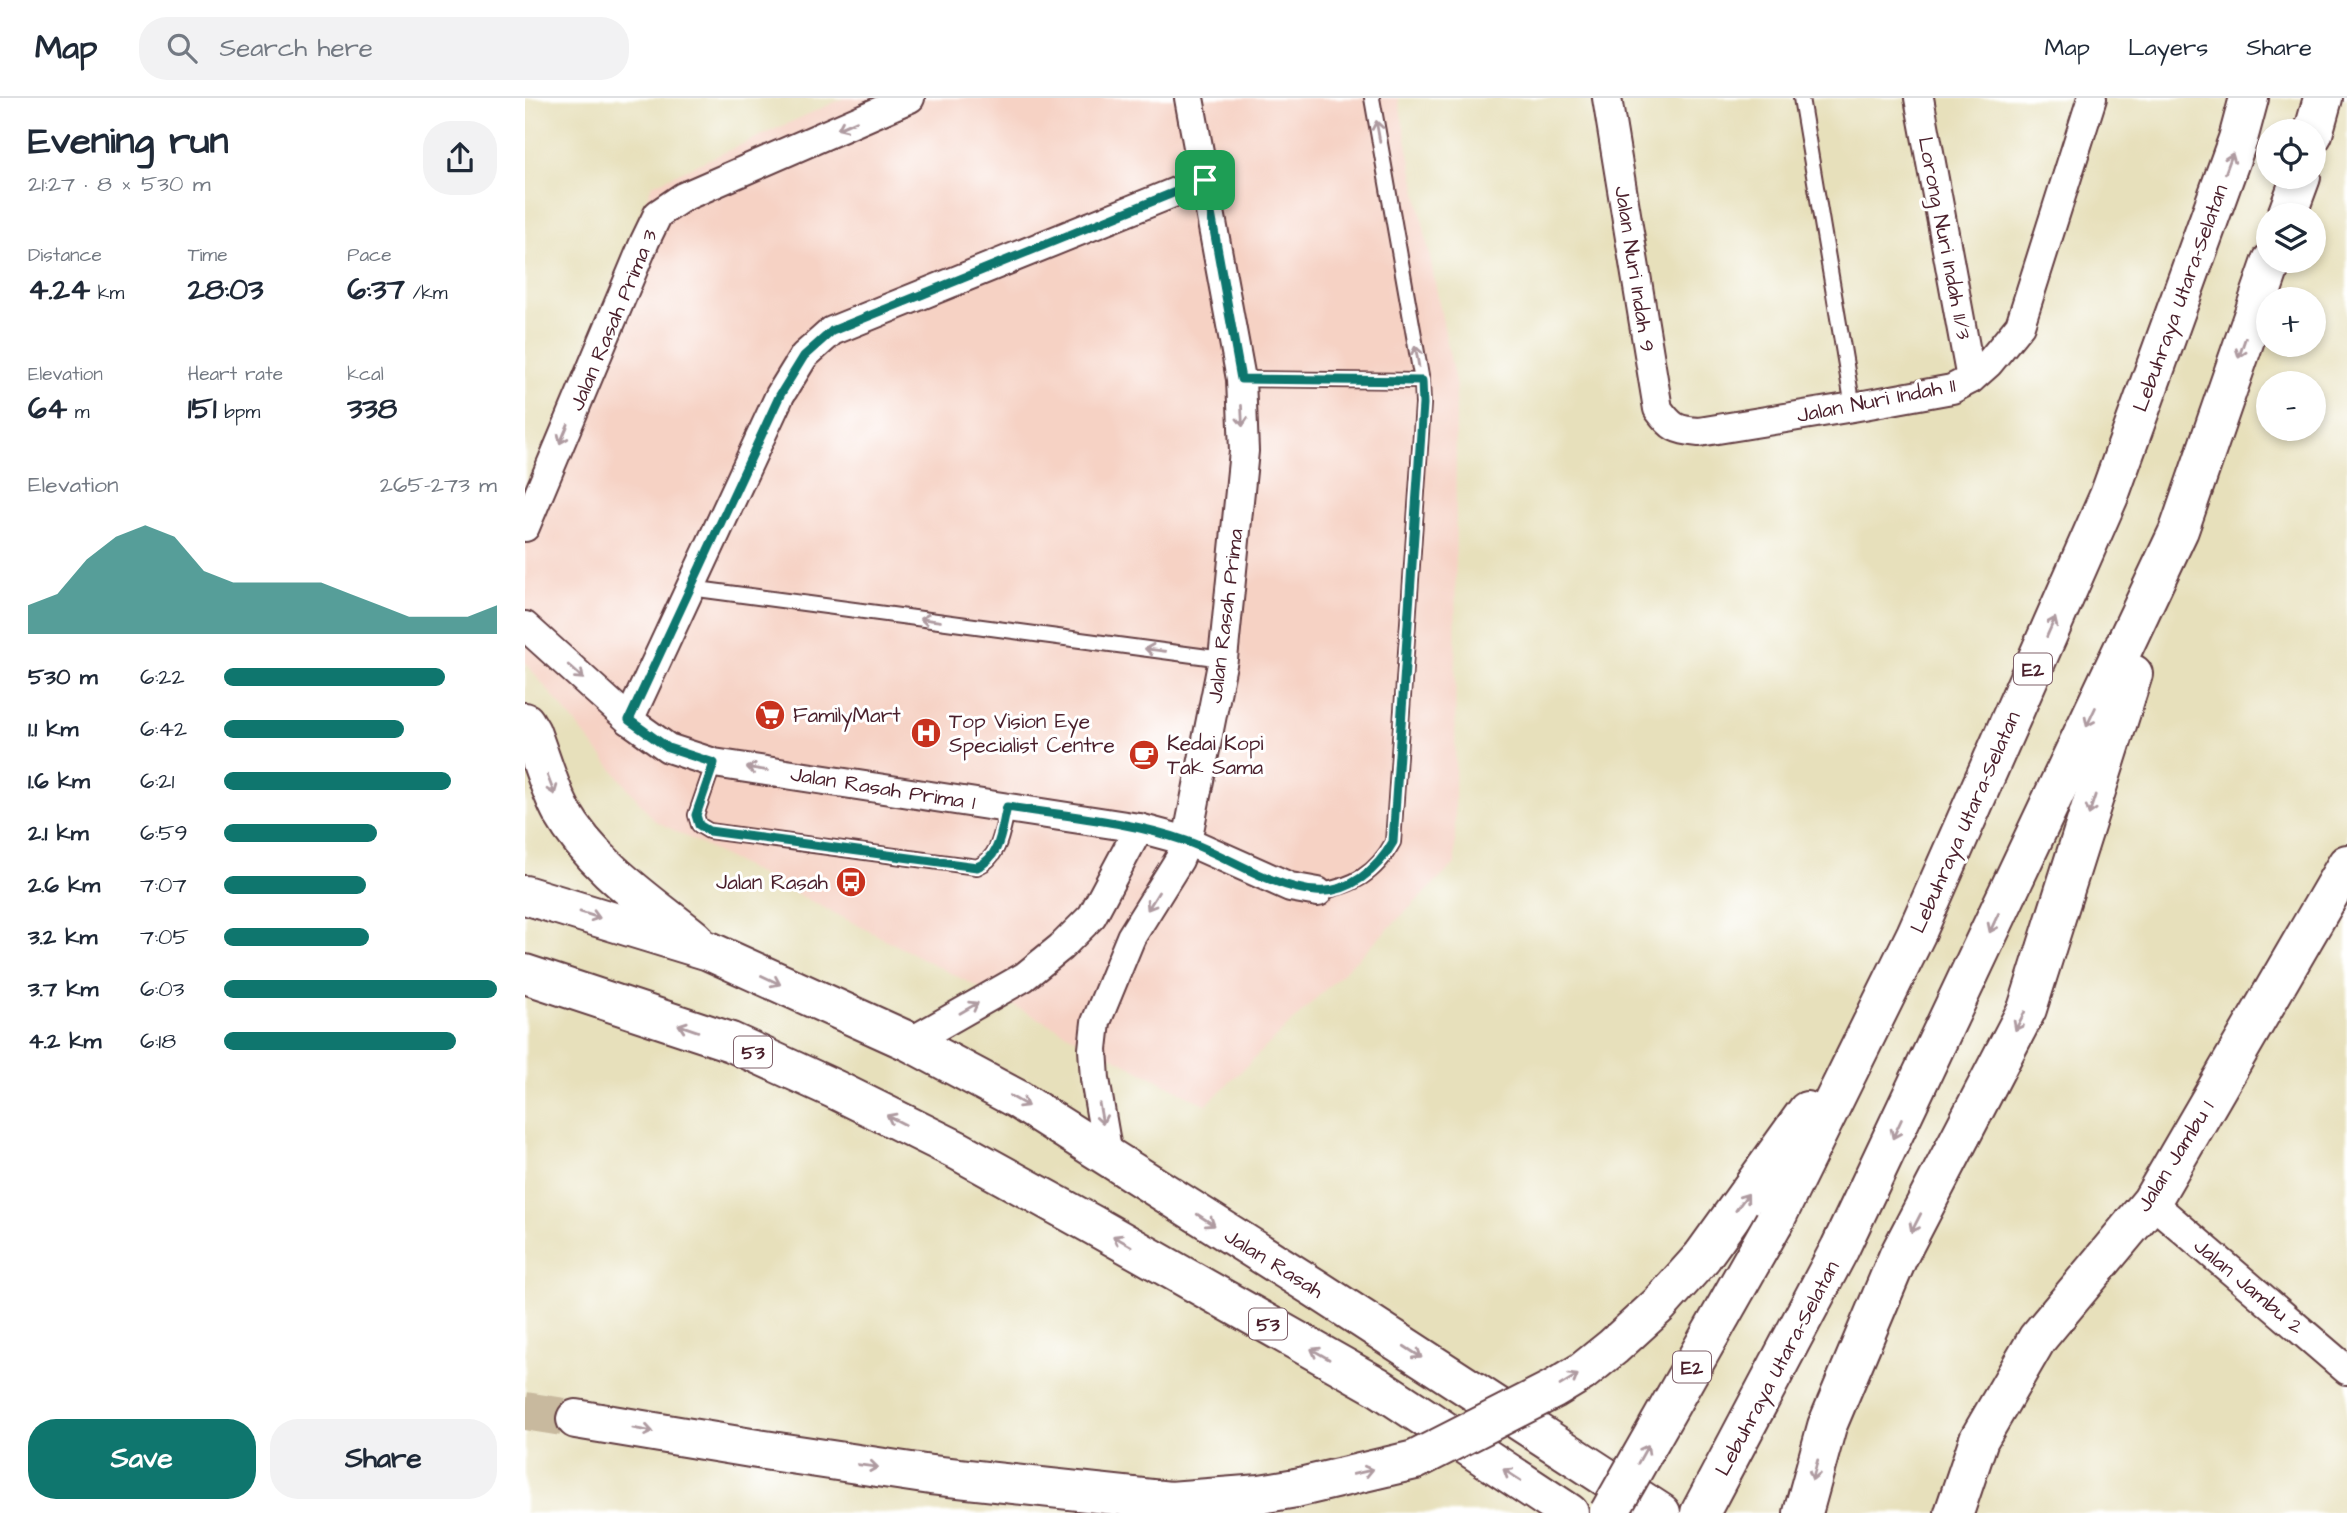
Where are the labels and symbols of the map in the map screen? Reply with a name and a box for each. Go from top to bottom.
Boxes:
one-way arrow [837,119,858,132]
one-way arrow [1371,121,1384,143]
street label: Lorong Nuri Indah 11/3 [1909,134,1978,343]
pin [1175,150,1235,210]
one-way arrow [2224,153,2236,175]
street label: Lebuhraya Utara–Selatan [2126,180,2237,417]
street label: Jalan Nuri Indah 9 [1607,184,1662,354]
street label: Jalan Rasah Prima 3 [562,225,665,415]
one-way arrow [2235,337,2247,359]
one-way arrow [1410,345,1423,367]
street label: Jalan Nuri Indah 11 [1794,371,1958,430]
one-way arrow [1236,404,1249,427]
one-way arrow [557,422,570,444]
street label: Jalan Rasah Prima [1200,527,1251,705]
one-way arrow [919,613,941,626]
one-way arrow [2045,617,2058,638]
one-way arrow [1144,643,1167,656]
road number: E2 [2014,654,2052,684]
one-way arrow [567,663,584,680]
supermarket icon: FamilyMart [753,698,787,732]
place label: FamilyMart [793,701,901,732]
one-way arrow [2084,706,2097,727]
place label: Top Vision Eye Specialist Centre [949,707,1115,761]
street label: Lebuhraya Utara–Selatan [1903,707,2029,939]
hospital icon: Top Vision Eye Specialist Centre [909,716,943,750]
place label: Kedai Kopi Tak Sama [1167,729,1264,782]
cafe icon: Kedai Kopi Tak Sama [1127,738,1161,772]
street label: Jalan Rasah Prima 1 [788,760,978,817]
one-way arrow [746,762,769,775]
one-way arrow [546,774,558,796]
one-way arrow [2084,794,2097,816]
bus stop icon: Jalan Rasah [834,865,868,899]
place label: Jalan Rasah [716,868,829,897]
one-way arrow [1146,890,1160,910]
one-way arrow [579,910,601,923]
one-way arrow [1987,912,2000,933]
one-way arrow [760,974,781,987]
one-way arrow [958,1001,978,1015]
one-way arrow [2013,1010,2027,1031]
one-way arrow [677,1021,699,1034]
road number: 53 [734,1036,772,1068]
one-way arrow [1008,1094,1028,1108]
street label: Jalan Jambu 1 [2130,1095,2221,1218]
one-way arrow [1095,1102,1108,1125]
one-way arrow [886,1112,907,1126]
one-way arrow [1890,1118,1903,1139]
one-way arrow [1735,1193,1750,1211]
one-way arrow [1908,1212,1922,1232]
one-way arrow [1195,1213,1215,1227]
street label: Jalan Rasah [1219,1221,1329,1306]
street label: Jalan Jambu 2 [2187,1232,2310,1341]
one-way arrow [1113,1234,1133,1248]
street label: Lebuhraya Utara–Selatan [1708,1256,1848,1482]
road number: 53 [1249,1308,1287,1340]
one-way arrow [1403,1344,1422,1359]
one-way arrow [1311,1347,1331,1361]
road number: E2 [1673,1352,1711,1382]
one-way arrow [1559,1372,1579,1386]
one-way arrow [631,1424,654,1437]
one-way arrow [1636,1444,1650,1464]
one-way arrow [1808,1458,1821,1480]
one-way arrow [856,1459,879,1472]
one-way arrow [1351,1465,1374,1479]
one-way arrow [1503,1468,1523,1482]

